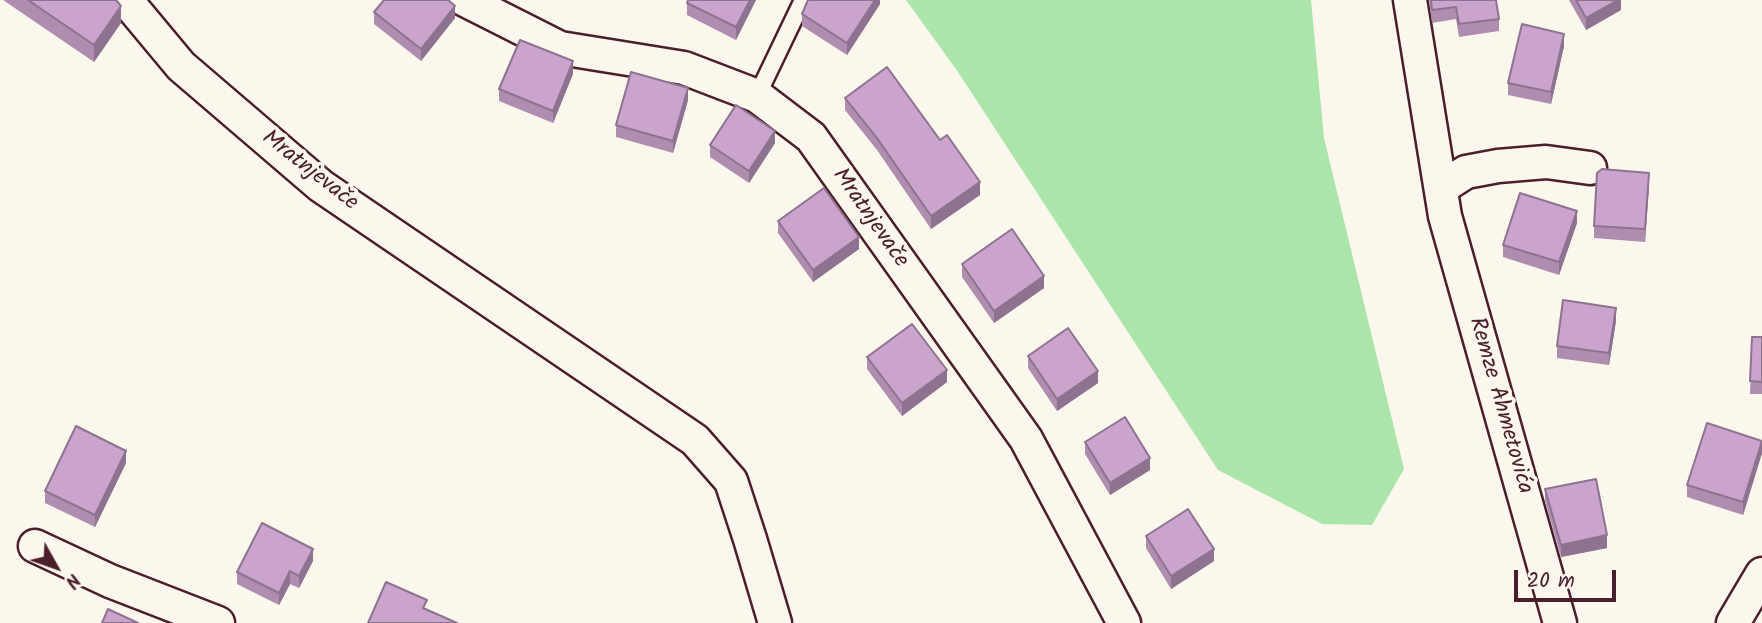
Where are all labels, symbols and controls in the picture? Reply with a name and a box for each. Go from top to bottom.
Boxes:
street label: Mratnjevače [255,126,363,218]
street label: Mratnjevače [825,164,913,274]
street label: Remze Ahmetovića [1461,315,1537,497]
north arrow [21,532,91,602]
scale bar [1517,556,1618,600]
text: 20 m [1527,565,1575,598]
text: N [57,566,87,595]

